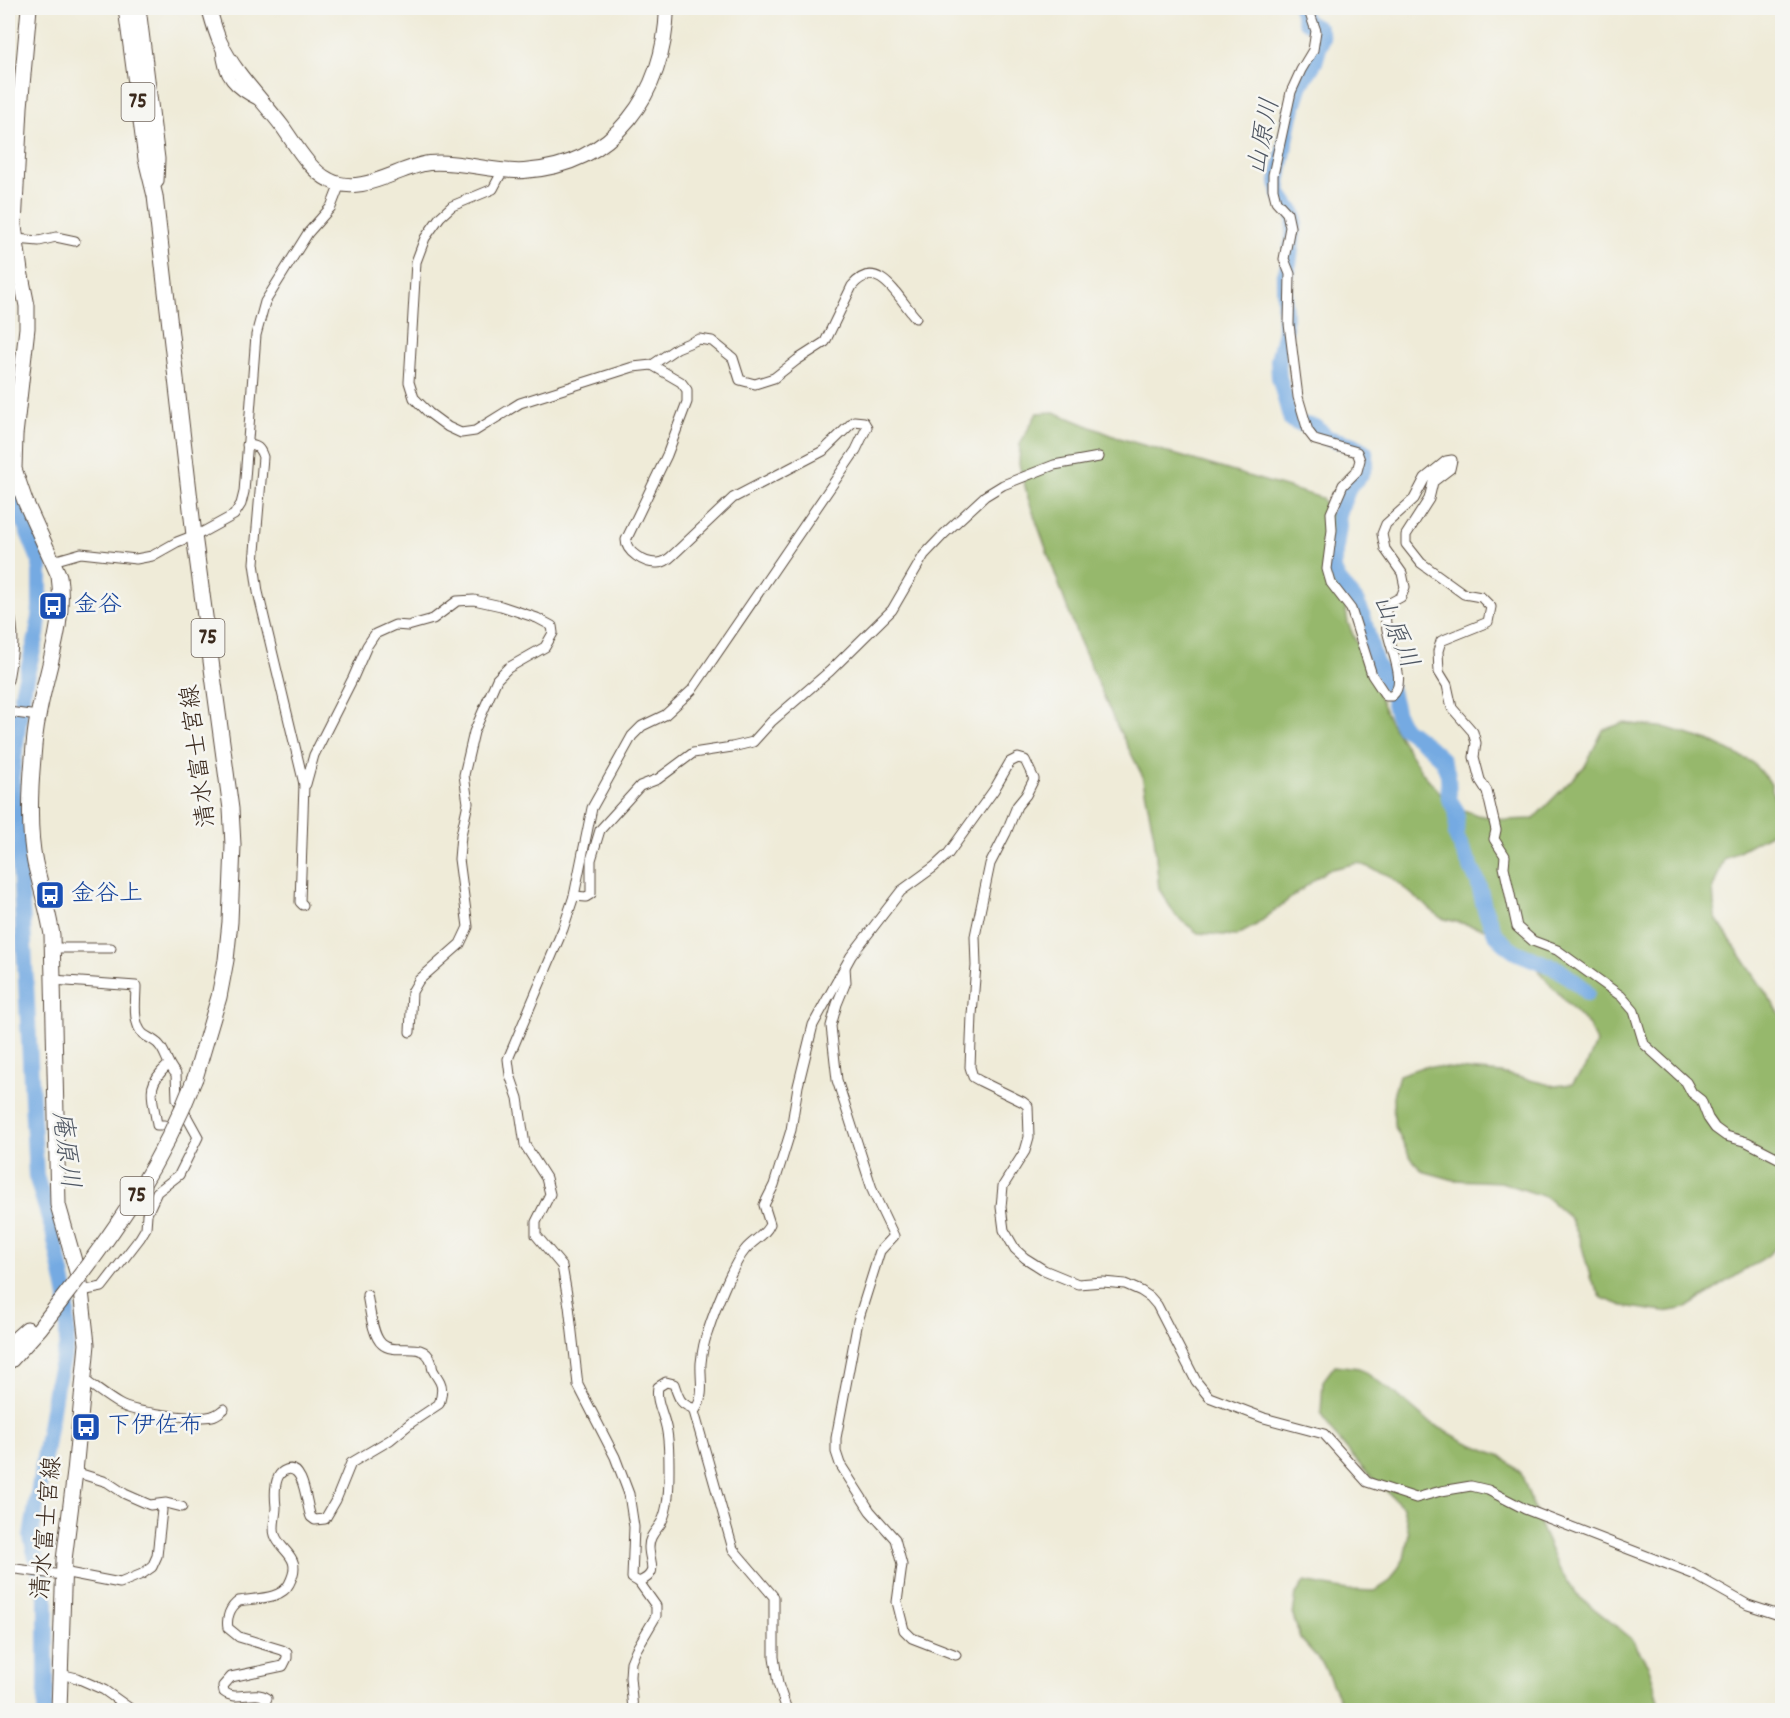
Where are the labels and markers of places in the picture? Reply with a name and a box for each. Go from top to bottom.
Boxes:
place label: 金谷 [74,589,122,623]
bus stop icon: 金谷 [37,590,69,622]
place label: 金谷上 [71,878,143,912]
bus stop icon: 金谷上 [34,879,66,911]
place label: 下伊佐布 [107,1410,203,1444]
bus stop icon: 下伊佐布 [70,1411,102,1443]

